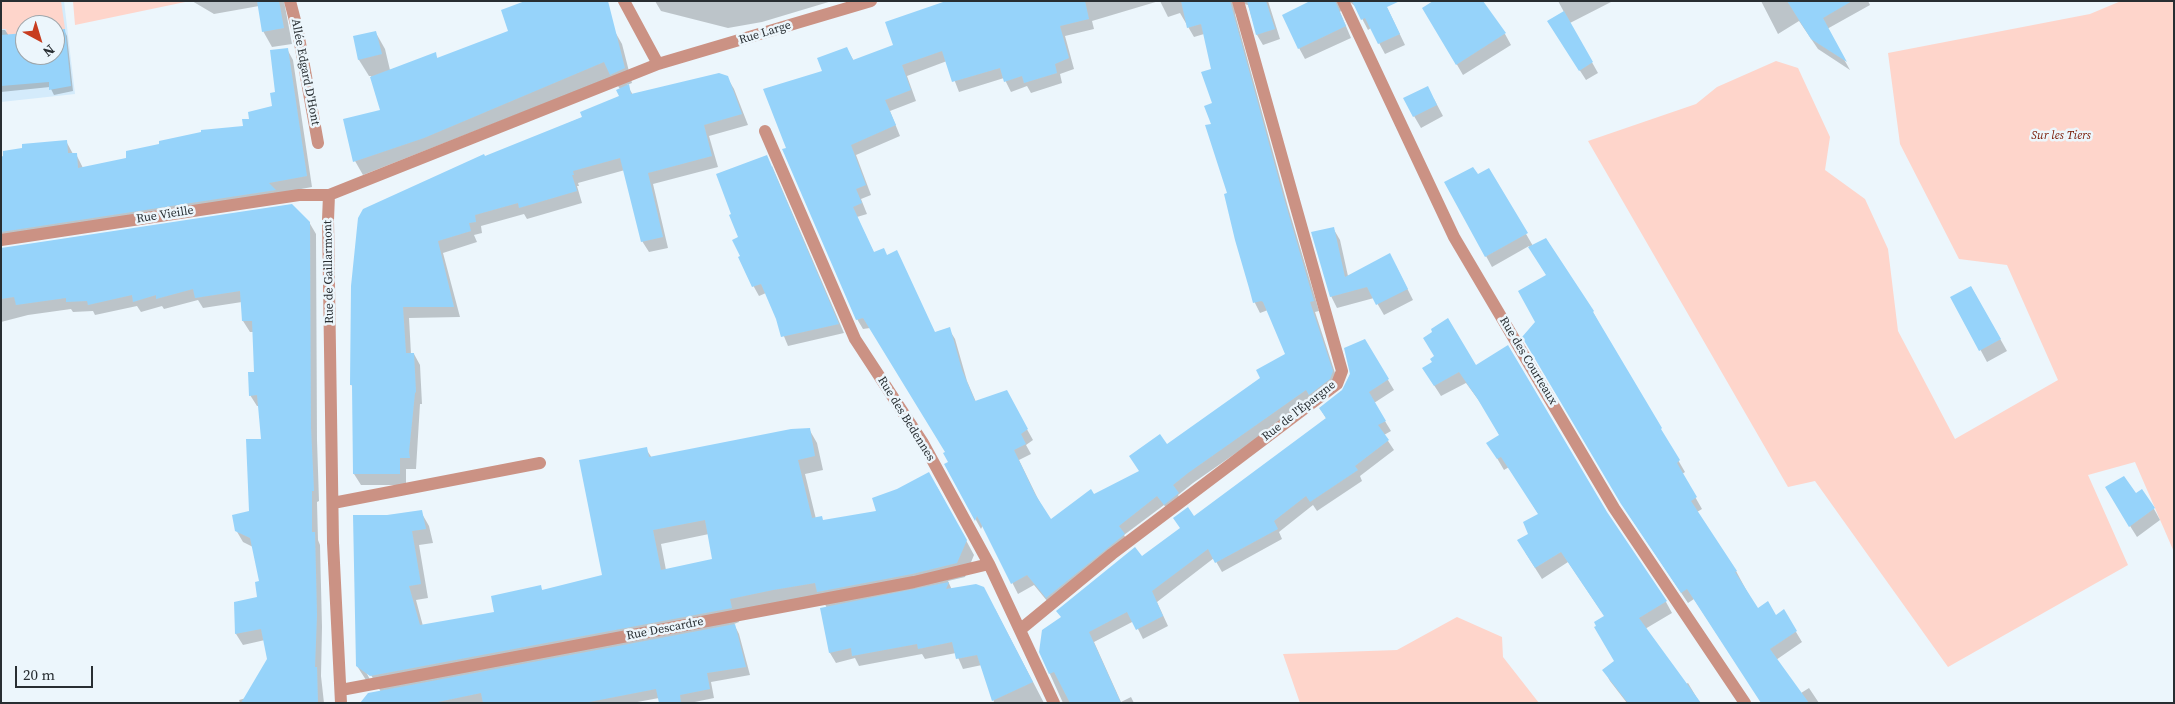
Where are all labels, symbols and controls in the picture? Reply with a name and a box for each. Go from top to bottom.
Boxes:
north arrow [15,15,65,65]
street label: Allée Edgard D'Hont [288,17,322,127]
street label: Rue Large [737,18,793,48]
text: N [39,40,59,62]
park label: Sur les Tiers [2031,129,2091,143]
street label: Rue Vieille [135,203,195,227]
street label: Rue de Gaillarmont [321,220,337,324]
street label: Rue des Courteaux [1496,314,1560,408]
street label: Rue des Bedennes [874,374,938,464]
street label: Rue de l'Épargne [1259,378,1339,444]
street label: Rue Descardre [625,614,705,644]
scale bar [18,656,95,688]
text: 20 m [23,664,55,685]

